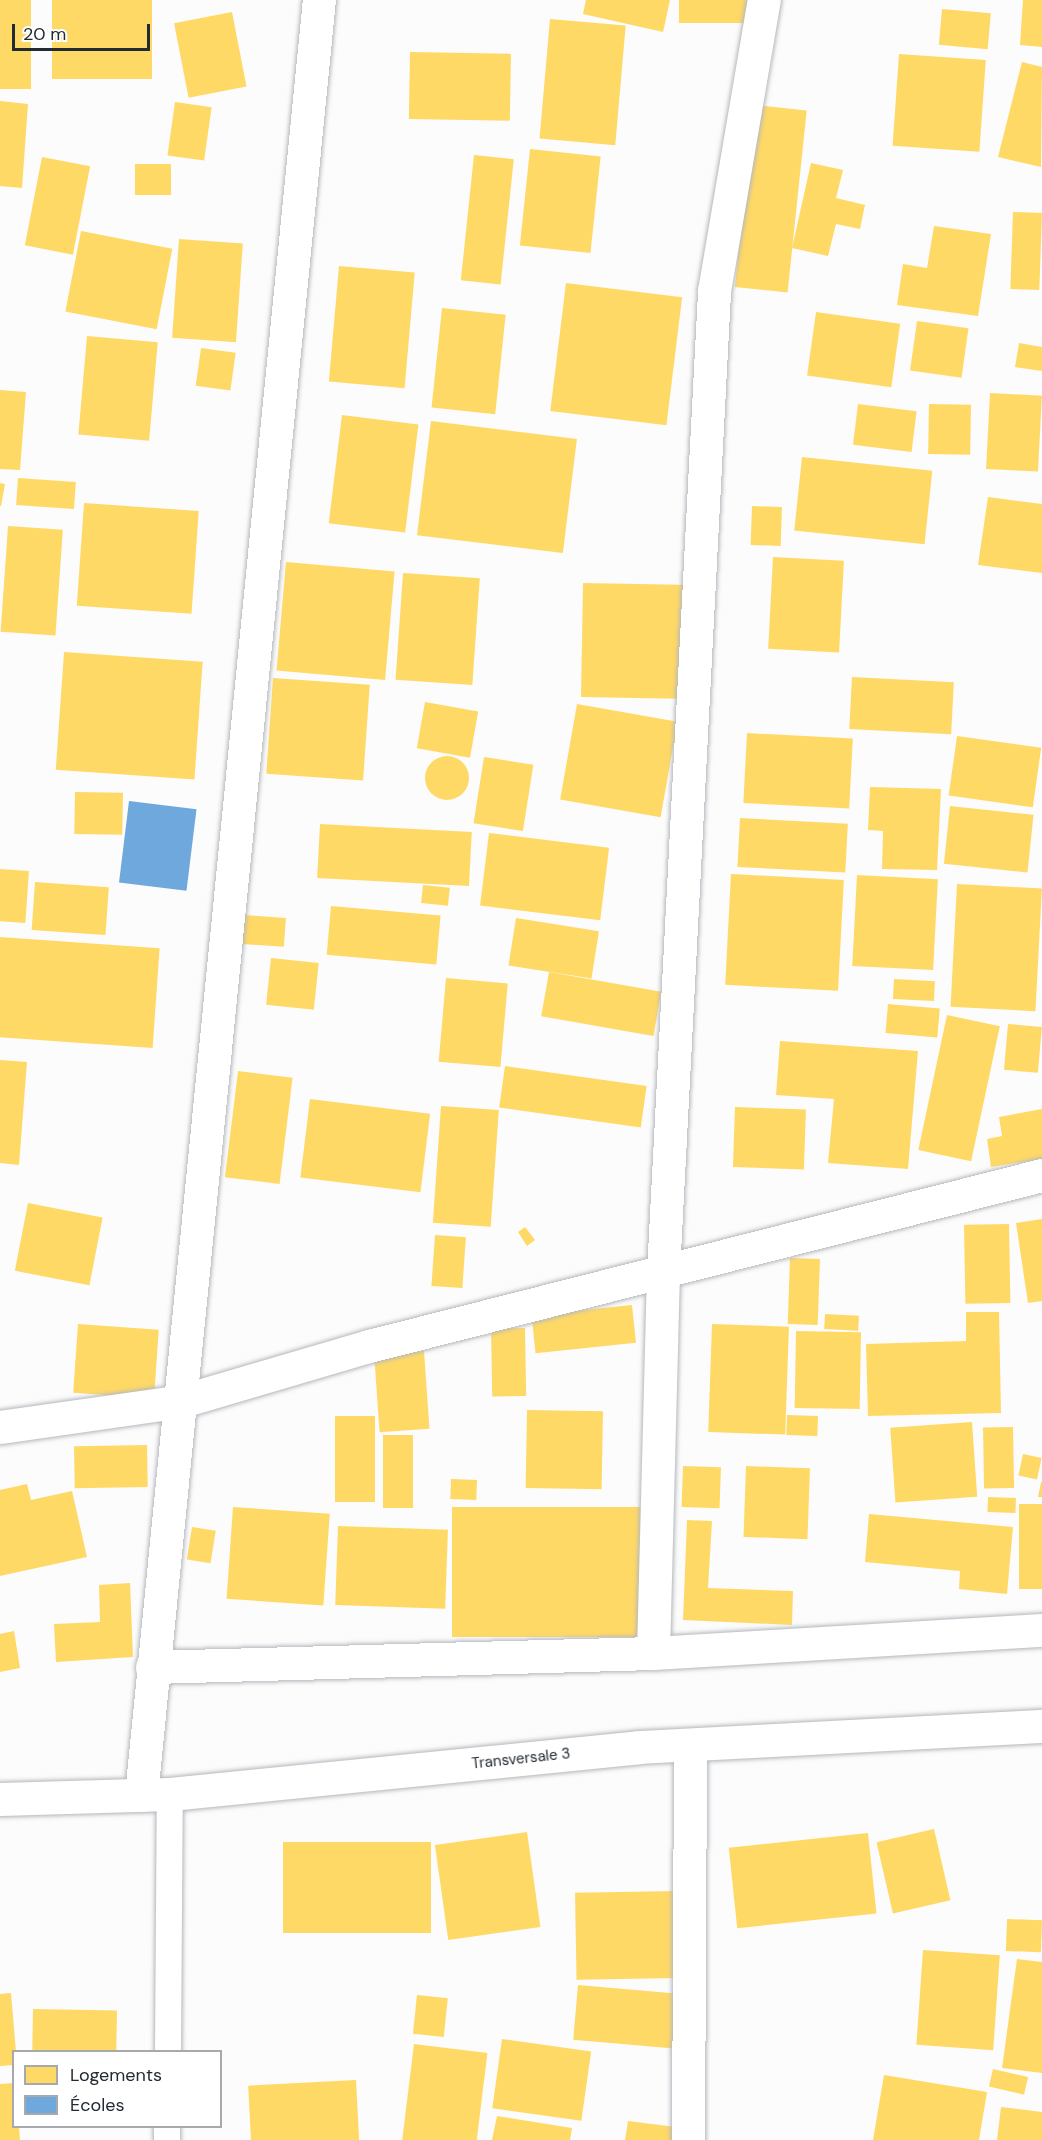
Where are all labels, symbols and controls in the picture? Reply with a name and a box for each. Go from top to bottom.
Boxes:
scale bar [15,12,153,50]
text: 20 m [23,22,66,46]
street label: Transversale 3 [471,1745,571,1773]
legend [12,2050,222,2128]
text: Logements [70,2063,162,2087]
text: Écoles [70,2093,124,2117]

